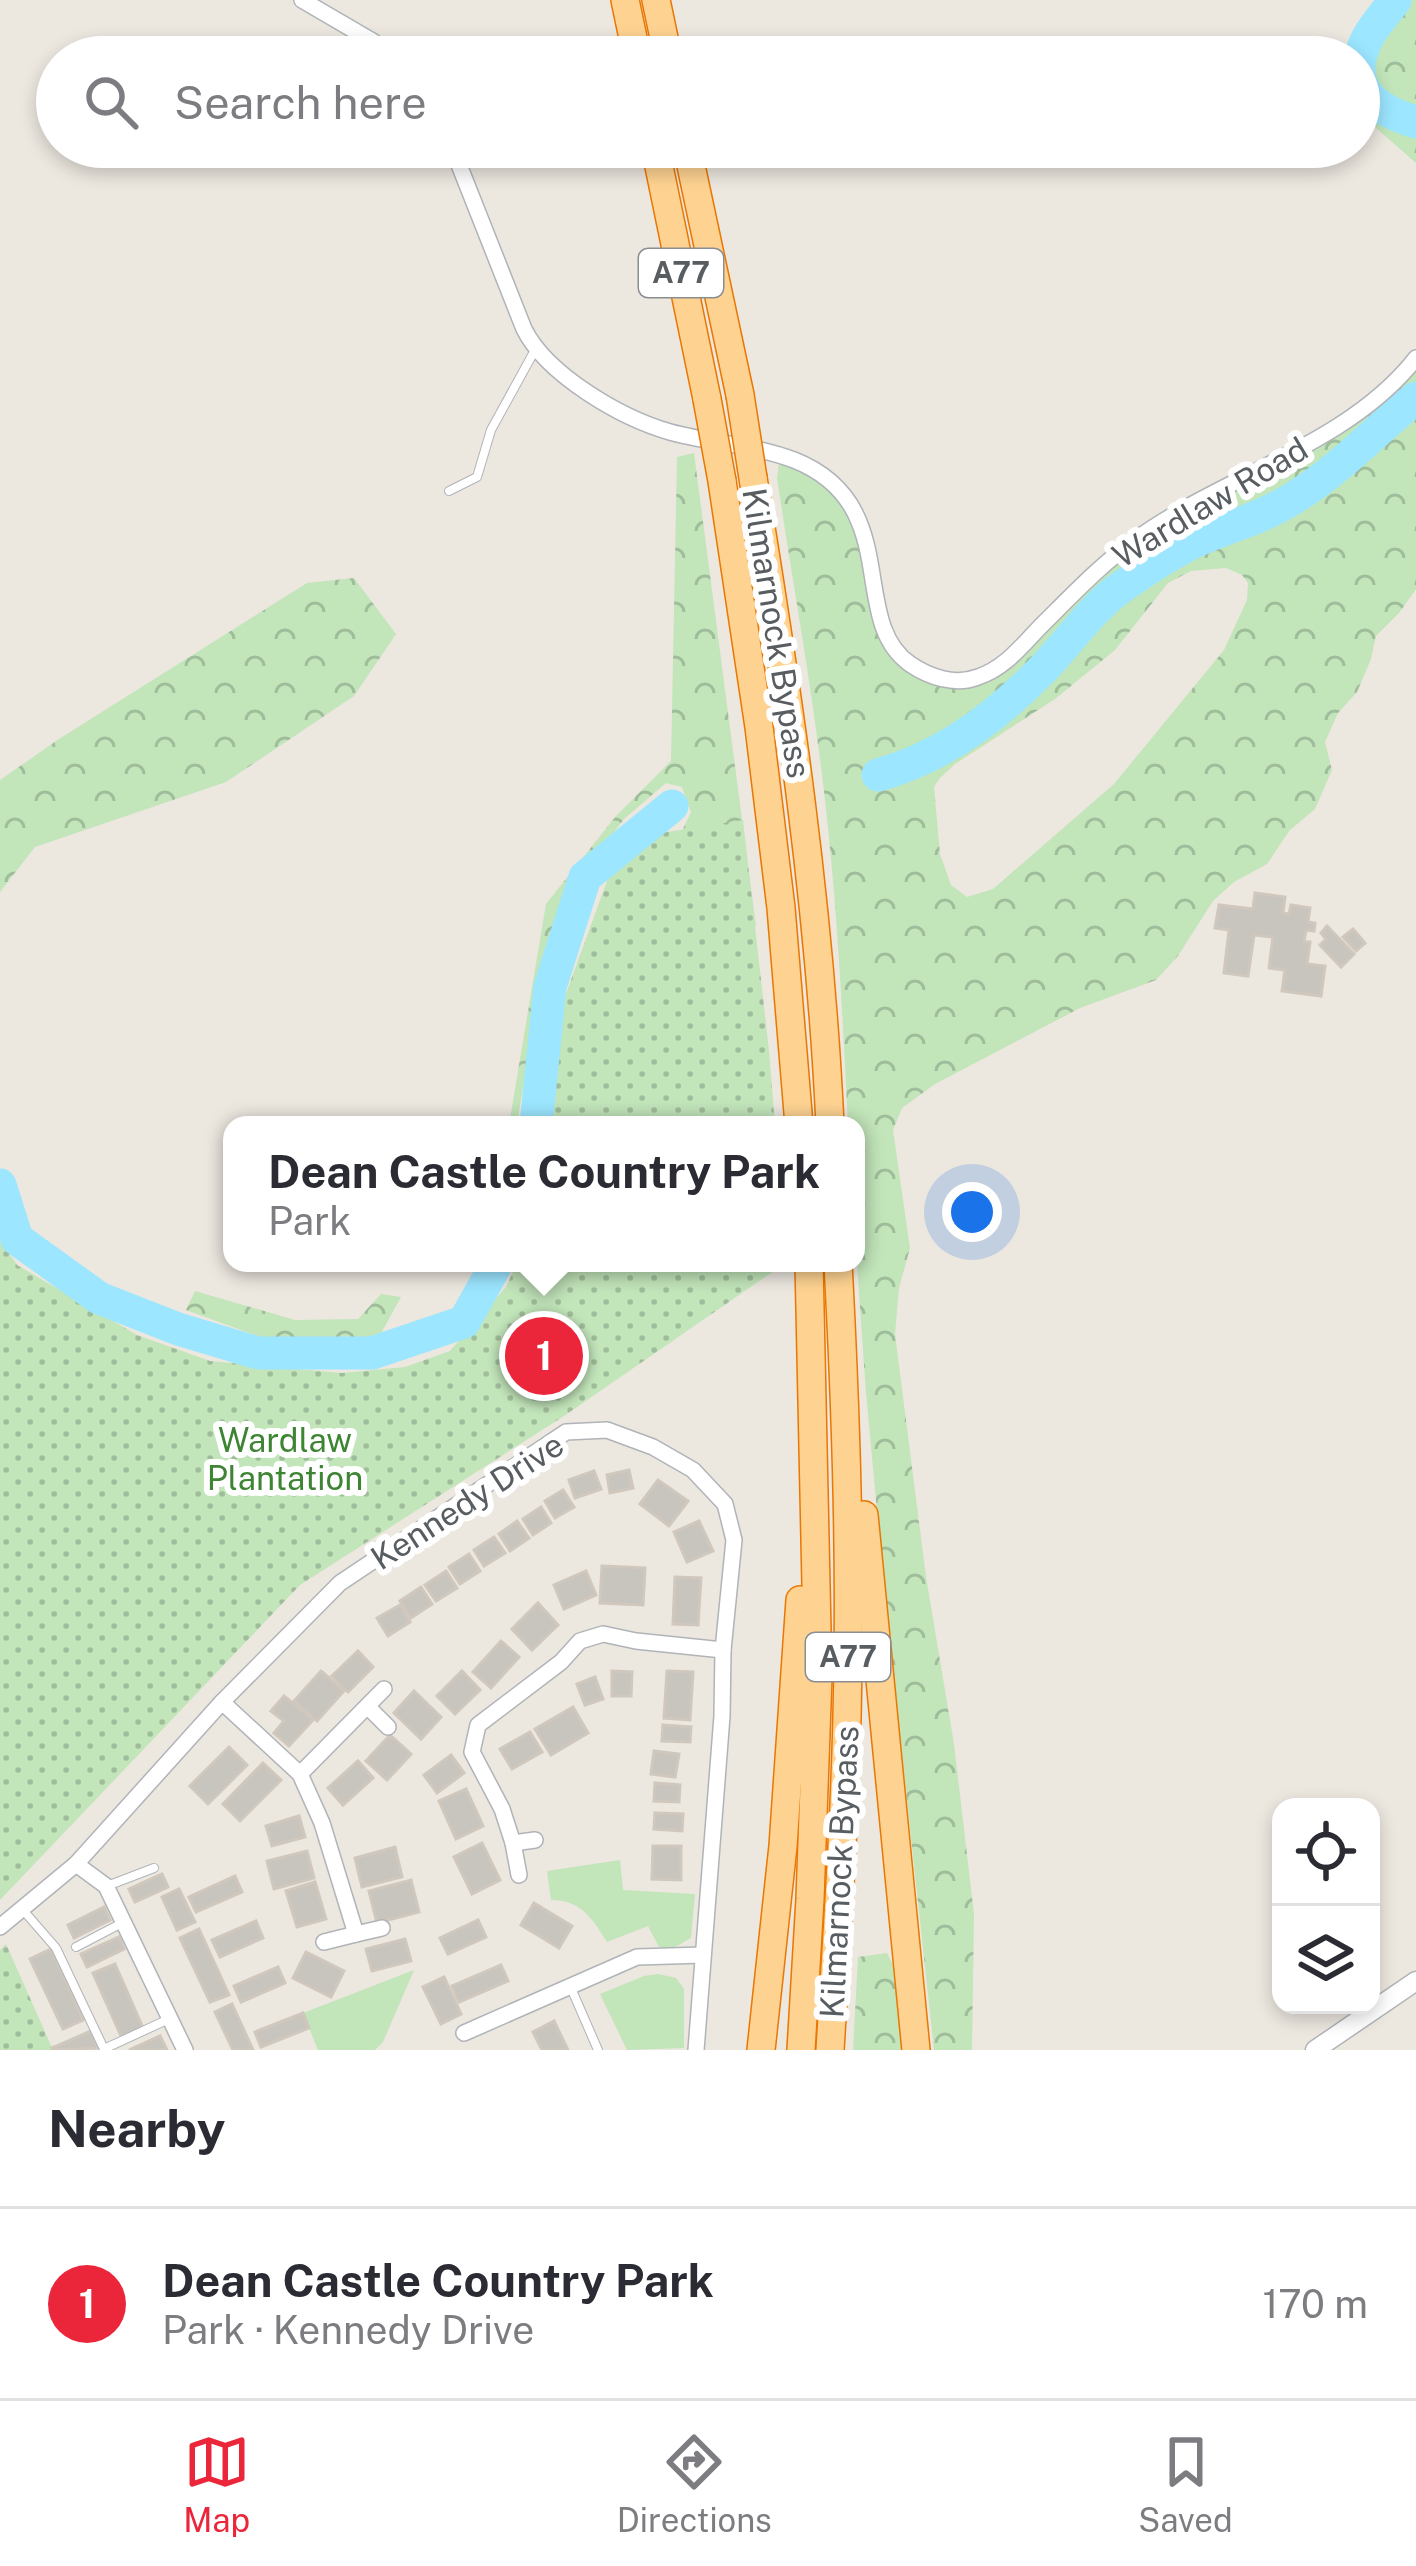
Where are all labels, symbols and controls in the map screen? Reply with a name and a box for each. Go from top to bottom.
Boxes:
search box [36,36,1380,168]
icon: search [78,69,144,135]
text: Search here [174,76,427,129]
road number: A77 [639,249,723,297]
street label: Wardlaw Road [1106,429,1314,575]
street label: Kilmarnock Bypass [735,485,819,781]
popup [223,1116,865,1272]
text: Dean Castle Country Park [268,1145,820,1198]
your location [942,1182,1002,1242]
text: Park [268,1198,351,1244]
pin: 1 [505,1311,583,1401]
park label: Wardlaw Plantation [207,1421,363,1497]
street label: Kennedy Drive [364,1425,570,1577]
road number: A77 [806,1633,890,1681]
street label: Kilmarnock Bypass [812,1725,866,2019]
map controls [1272,1798,1380,2014]
button: locate [1272,1798,1380,1906]
button: layers [1272,1906,1380,2014]
text: Nearby [48,2099,225,2158]
text: Dean Castle Country Park [162,2254,714,2307]
text: 1 [79,2281,95,2327]
text: 170 m [1262,2281,1368,2327]
text: Park · Kennedy Drive [162,2307,534,2353]
tab: Map [183,2429,250,2539]
tab: Directions [617,2429,772,2539]
tab: Saved [1138,2429,1233,2539]

